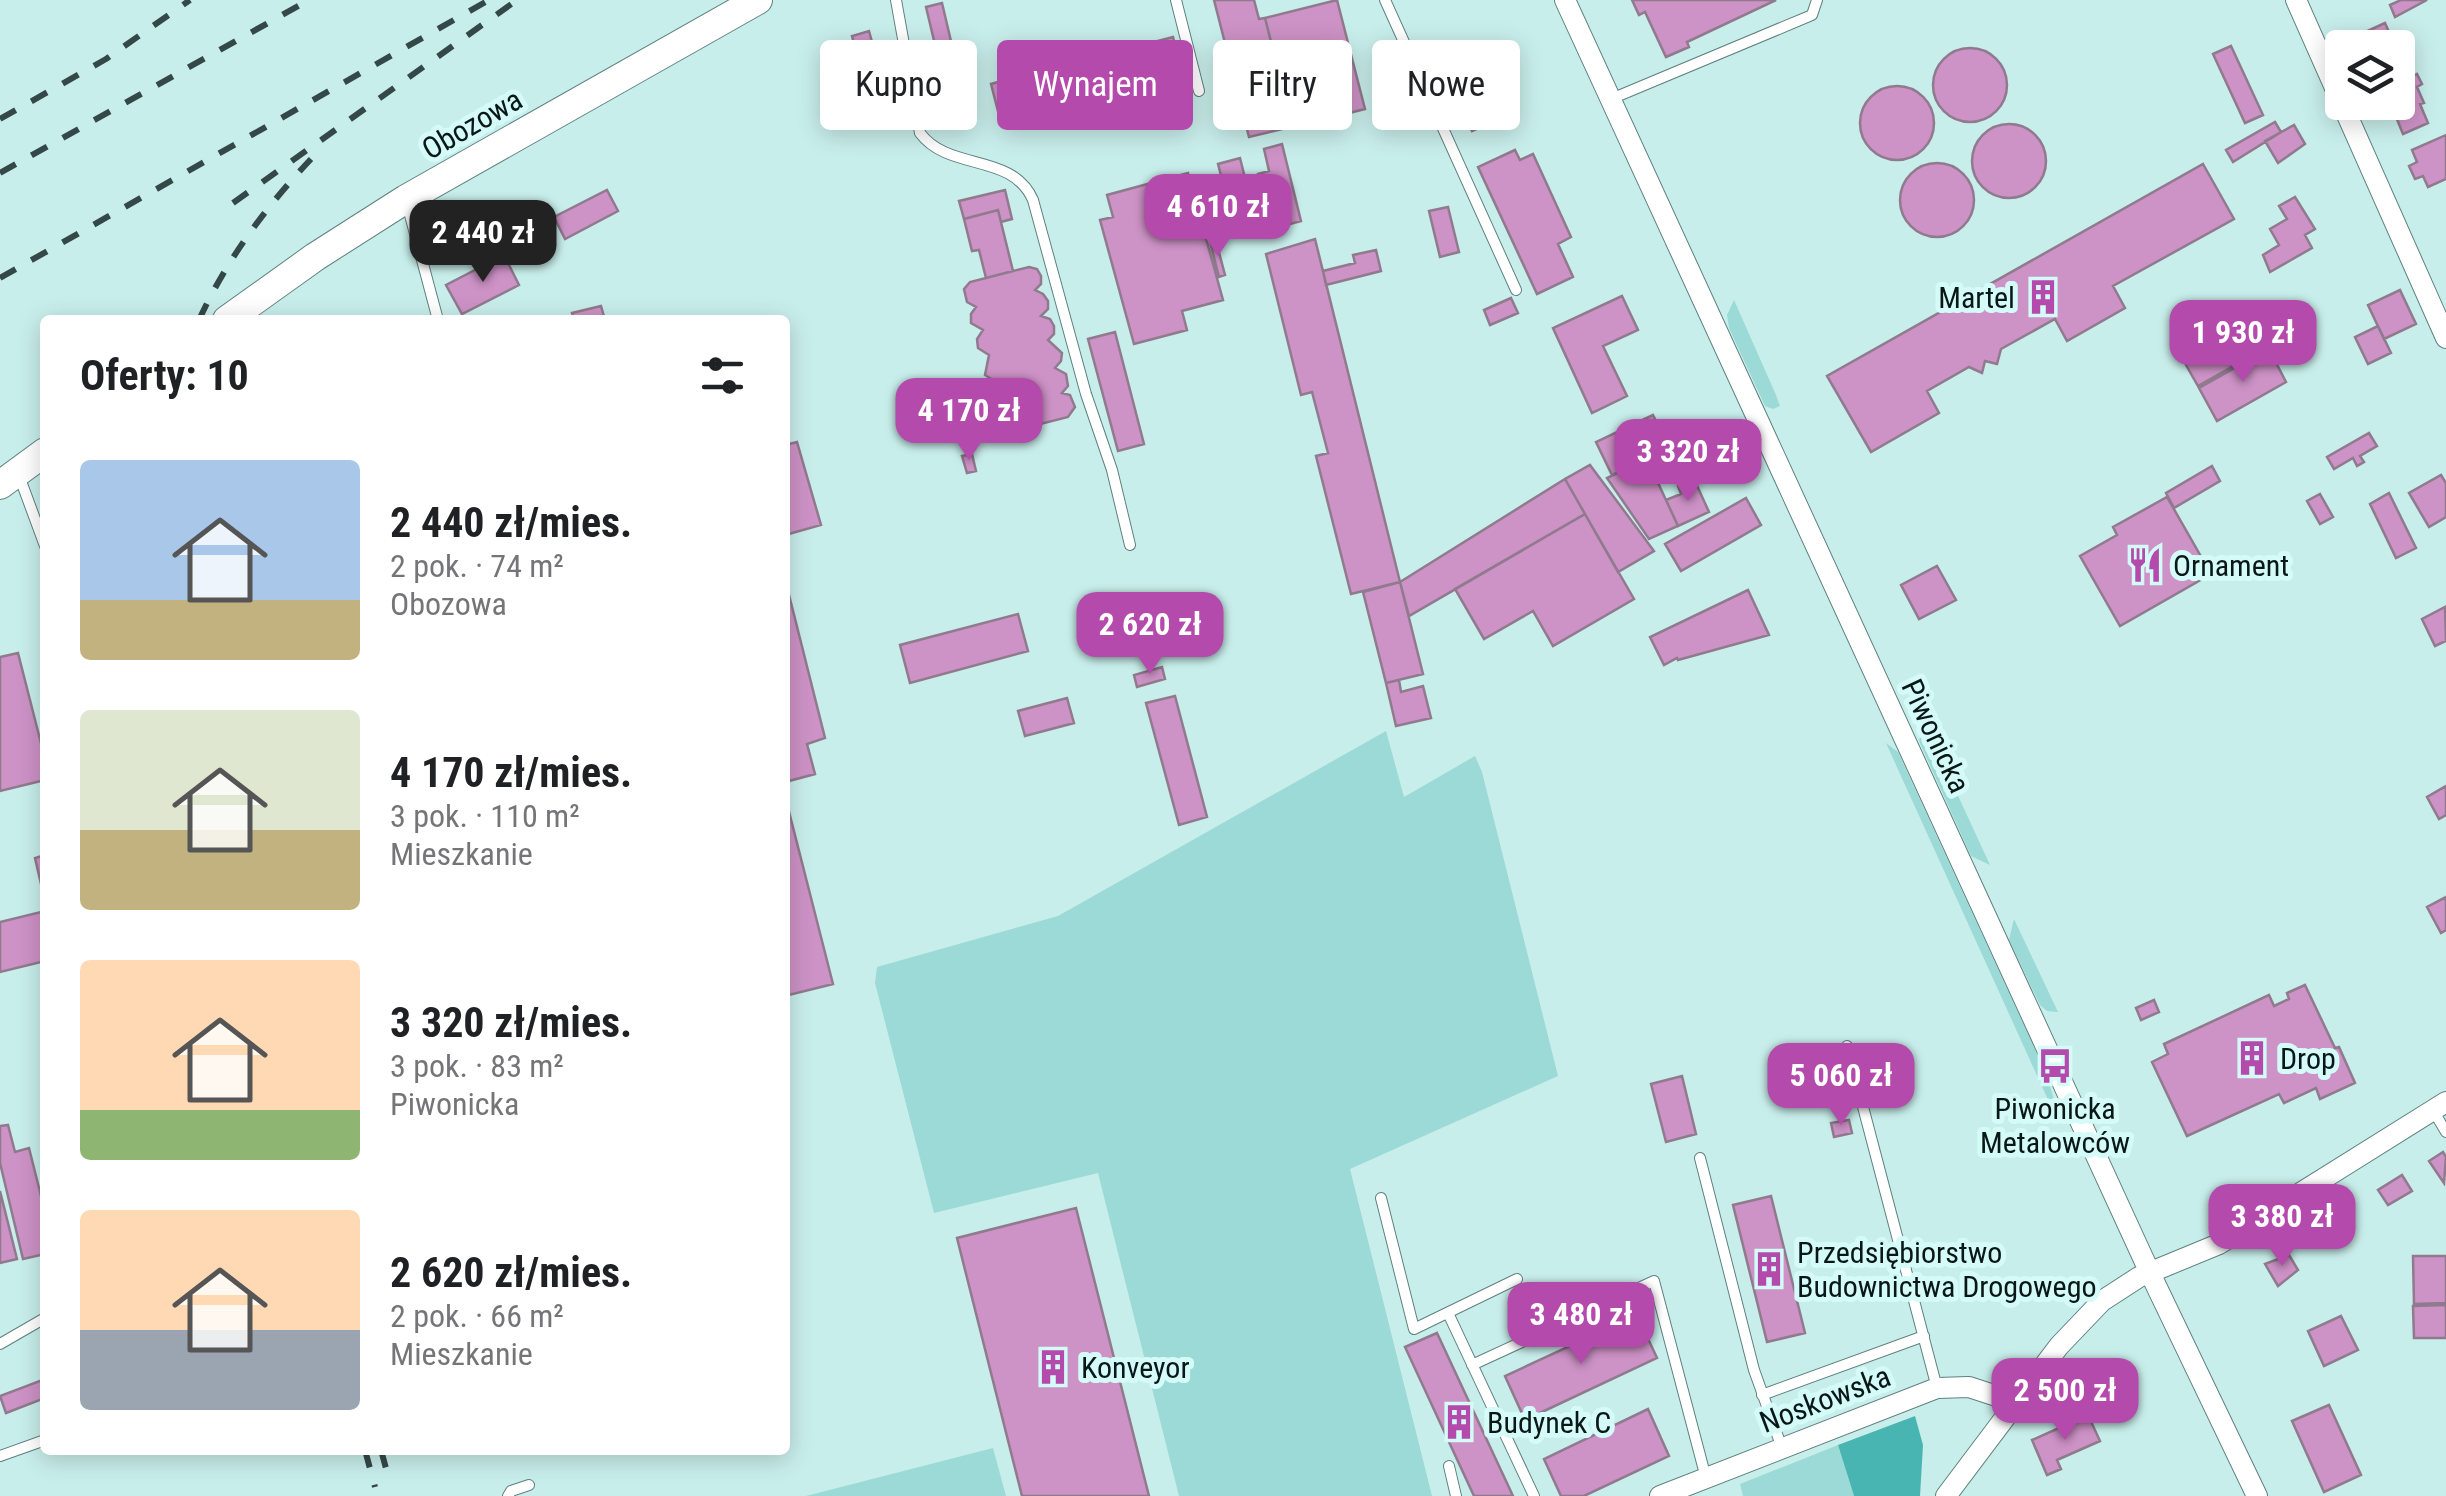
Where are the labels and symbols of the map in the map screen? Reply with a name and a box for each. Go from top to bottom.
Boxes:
street label: Obozowa [416,81,528,167]
pin: 4 610 zł [1115,174,1321,259]
pin: 2 440 zł [380,200,586,285]
building icon: Martel [2024,278,2062,316]
place label: Martel [1938,280,2015,315]
pin: 1 930 zł [2140,300,2346,385]
pin: 4 170 zł [866,378,1072,463]
pin: 3 320 zł [1585,419,1791,504]
restaurant icon: Ornament [2126,546,2164,584]
place label: Ornament [2173,548,2289,583]
pin: 2 620 zł [1047,592,1253,677]
street label: Piwonicka [1895,674,1977,798]
building icon: Drop [2233,1039,2271,1077]
place label: Drop [2280,1041,2336,1076]
pin: 5 060 zł [1738,1043,1944,1128]
bus stop icon: Piwonicka Metalowców [2036,1047,2074,1085]
place label: Piwonicka Metalowców [1980,1091,2130,1160]
pin: 3 380 zł [2179,1184,2385,1269]
place label: Przedsiębiorstwo Budownictwa Drogowego [1797,1235,2097,1304]
building icon: Przedsiębiorstwo Budownictwa Drogowego [1750,1250,1788,1288]
pin: 3 480 zł [1478,1282,1684,1367]
building icon: Konveyor [1034,1348,1072,1386]
place label: Konveyor [1081,1350,1190,1385]
street label: Noskowska [1755,1358,1895,1440]
pin: 2 500 zł [1962,1358,2168,1443]
building icon: Budynek C [1440,1403,1478,1441]
place label: Budynek C [1487,1405,1611,1440]

